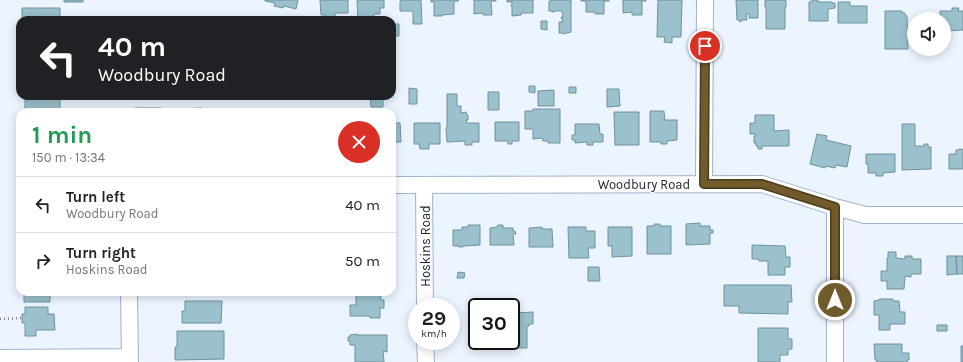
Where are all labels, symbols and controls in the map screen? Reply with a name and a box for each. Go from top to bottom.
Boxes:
map controls [907,12,951,56]
button: sound [907,12,951,56]
pin [688,29,722,63]
text: 40 m [98,30,166,63]
icon: left [32,32,84,84]
icon: arrive [694,35,716,57]
text: Woodbury Road [98,64,226,86]
text: 1 min [32,121,92,149]
button: close [338,121,380,163]
text: 150 m · 13:34 [32,150,105,165]
street label: Woodbury Road [598,177,690,192]
text: Turn left [66,188,125,206]
icon: left [32,194,54,216]
text: 40 m [345,196,380,214]
street label: Hoskins Road [418,205,433,287]
text: Woodbury Road [66,206,158,221]
text: Turn right [66,244,136,262]
icon: right [32,250,54,272]
text: 50 m [345,252,380,270]
text: Hoskins Road [66,262,148,277]
position arrow [814,279,856,321]
speed limit sign: 30 [468,298,520,350]
text: 29 [422,307,446,330]
text: km/h [421,328,447,340]

